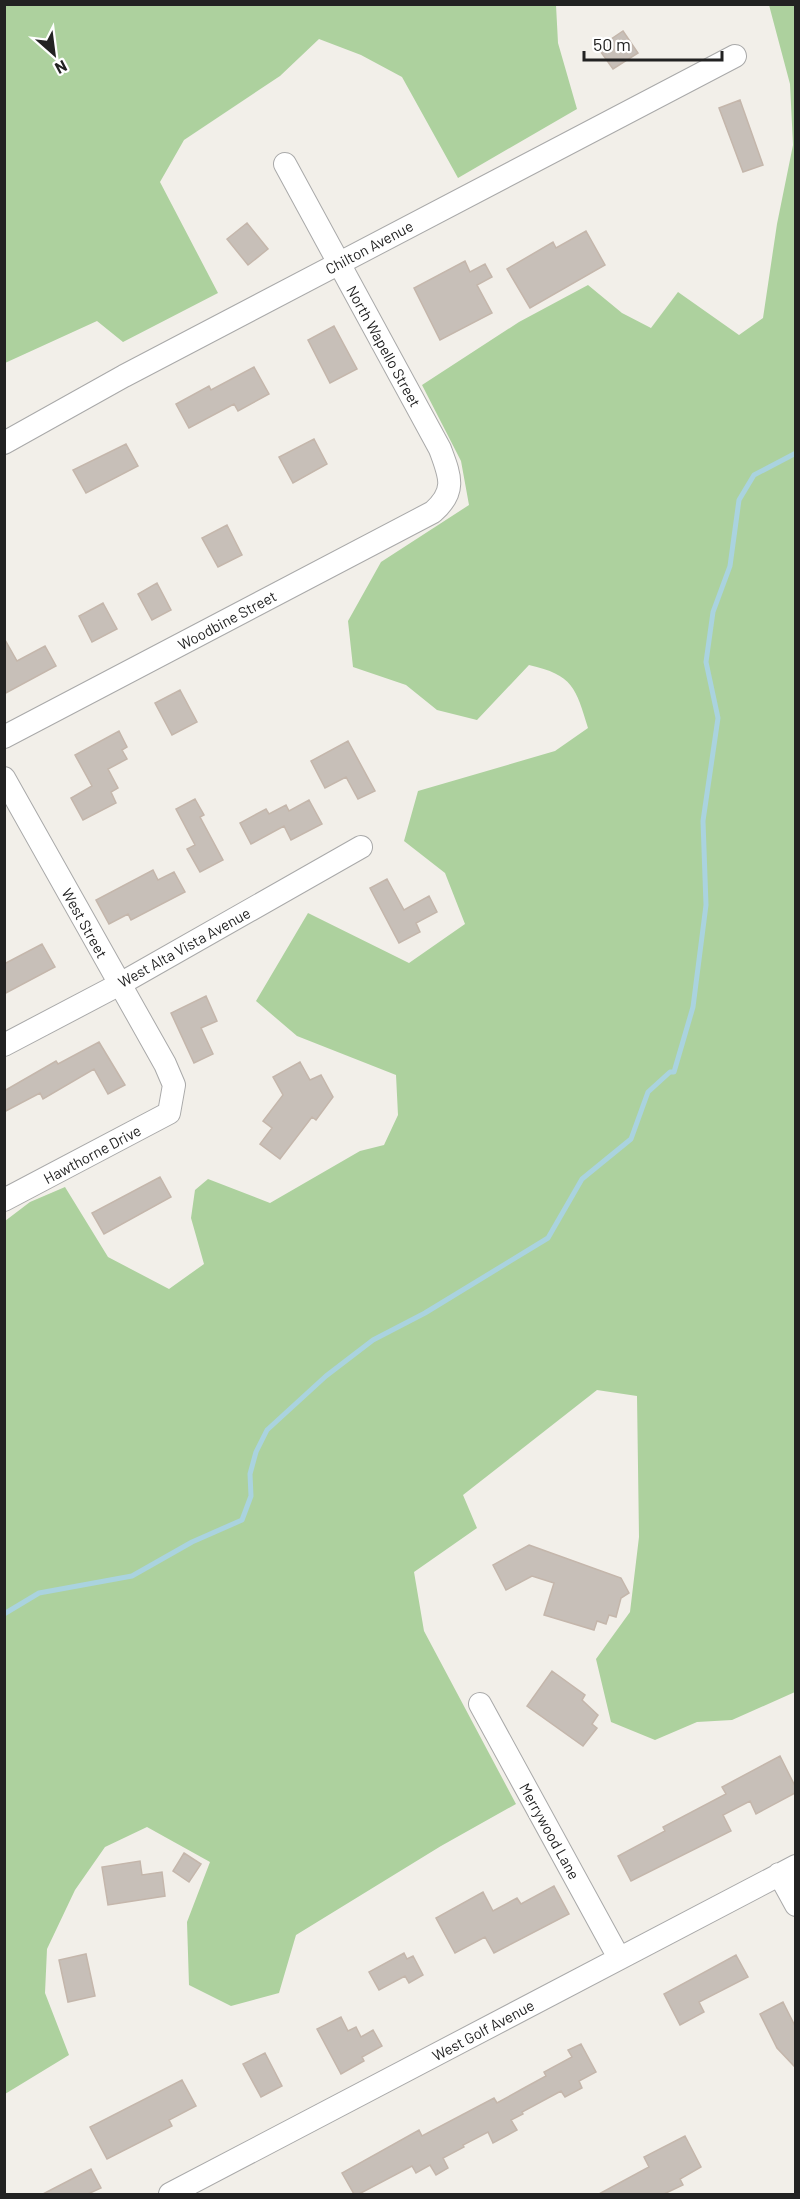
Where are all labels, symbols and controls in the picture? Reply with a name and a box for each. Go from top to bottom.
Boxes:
north arrow [24,24,84,84]
scale bar [584,24,722,62]
text: 50 m [593,33,631,55]
text: N [52,57,70,79]
street label: Chilton Avenue [322,216,416,278]
street label: North Wapello Street [343,282,425,410]
street label: Woodbine Street [175,586,279,654]
street label: West Street [58,885,112,961]
street label: West Alta Vista Avenue [115,903,253,991]
street label: Hawthorne Drive [40,1121,144,1187]
street label: Merrywood Lane [516,1780,584,1882]
street label: West Golf Avenue [429,1996,537,2064]

